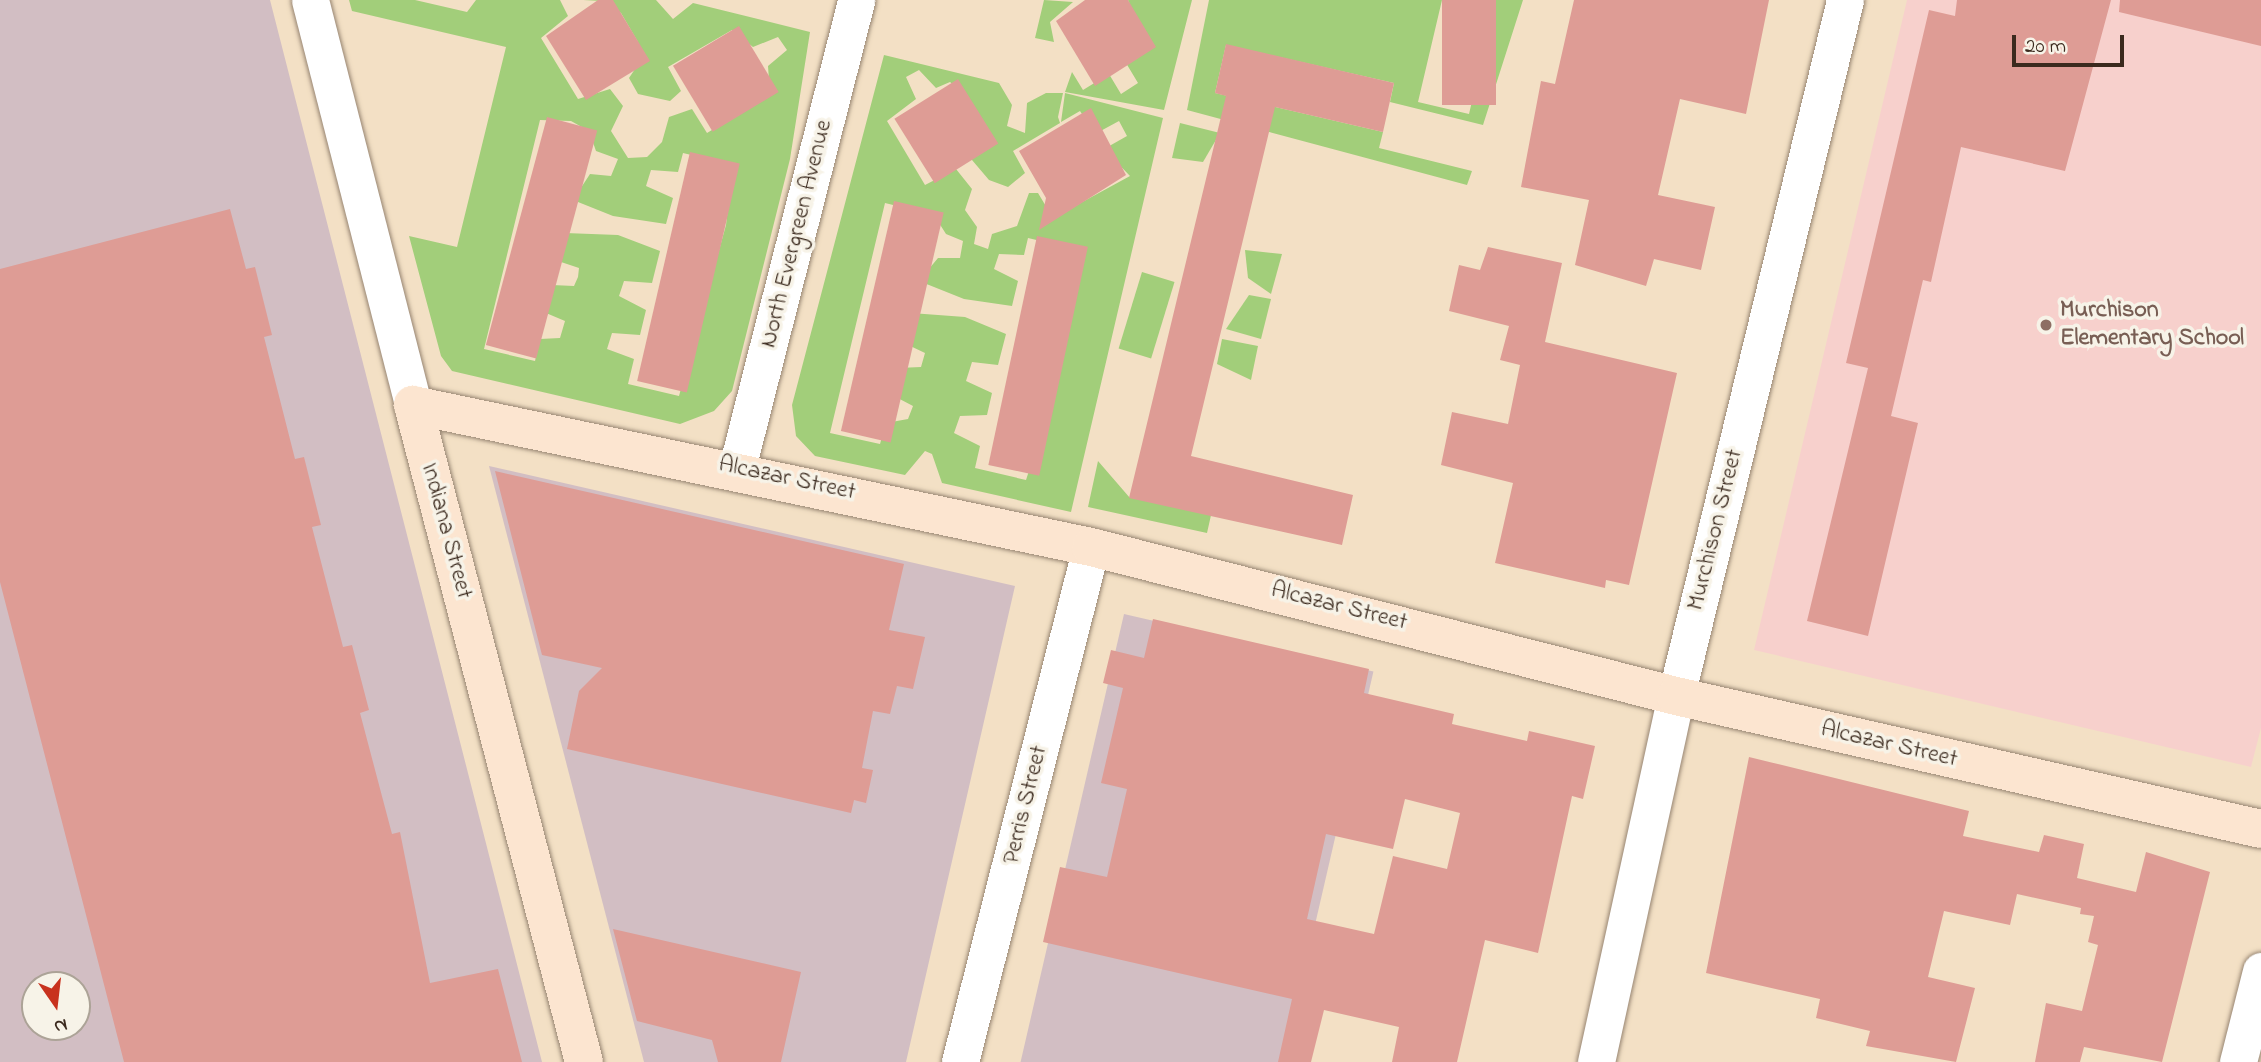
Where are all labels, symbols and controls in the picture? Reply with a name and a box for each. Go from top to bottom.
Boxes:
scale bar [2016,21,2128,65]
text: 20 m [2025,32,2066,62]
street label: North Evergreen Avenue [755,117,839,351]
place label: Murchison Elementary School [2060,297,2244,353]
marker: Murchison Elementary School [2038,317,2054,333]
street label: Murchison Street [1682,446,1750,614]
street label: Alcazar Street [716,450,858,508]
street label: Indiana Street [414,460,478,602]
street label: Alcazar Street [1268,576,1410,638]
street label: Alcazar Street [1818,715,1960,775]
street label: Perris Street [997,743,1055,867]
north arrow [21,971,91,1041]
text: N [51,1010,70,1040]

